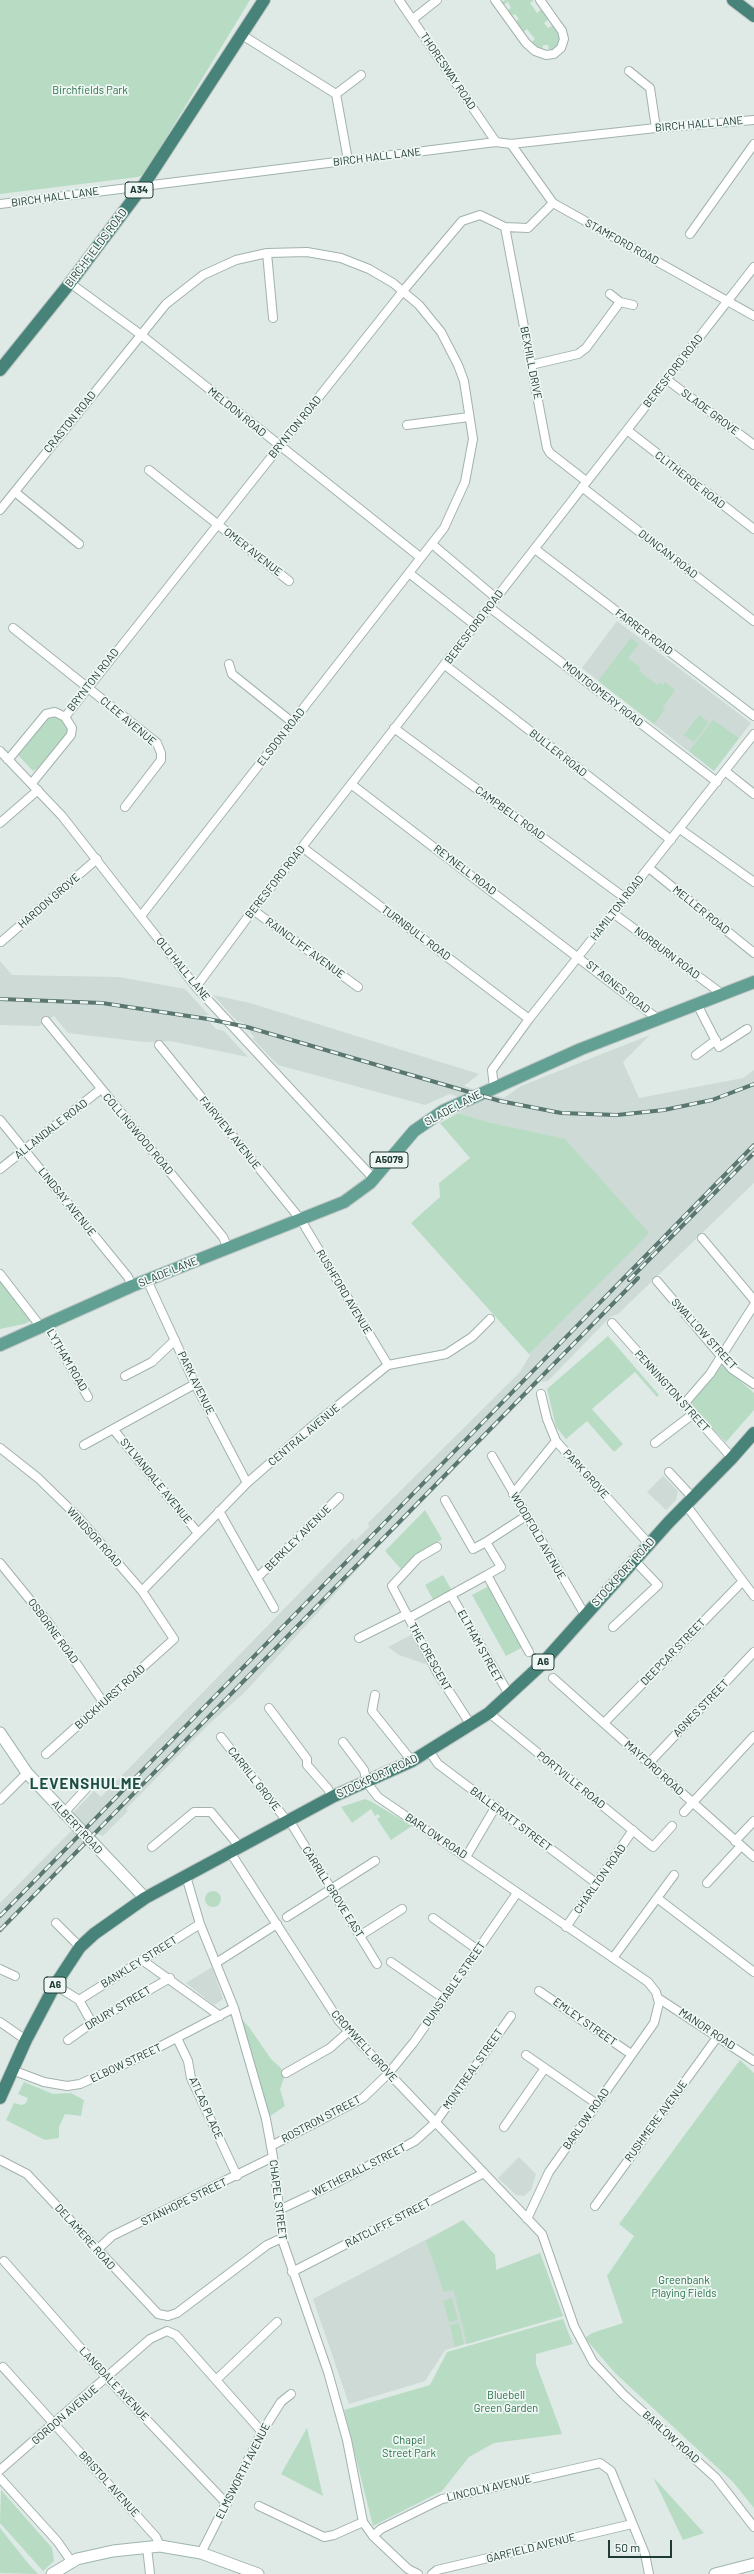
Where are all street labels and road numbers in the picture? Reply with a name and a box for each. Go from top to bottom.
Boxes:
street label: THORESWAY ROAD [417,30,479,112]
street label: BIRCH HALL LANE [654,114,744,134]
street label: BIRCH HALL LANE [332,145,422,169]
road number: A34 [125,182,153,198]
street label: BIRCH HALL LANE [10,184,100,210]
street label: BIRCHFIELDS ROAD [62,206,130,290]
street label: STAMFORD ROAD [583,216,661,268]
street label: BEXHILL DRIVE [517,325,545,401]
street label: BERESFORD ROAD [640,332,706,410]
street label: MELDON ROAD [205,385,269,439]
street label: SLADE GROVE [679,386,741,438]
street label: CRASTON ROAD [41,388,99,456]
street label: BRYNTON ROAD [266,393,324,461]
street label: CLITHEROE ROAD [652,449,728,511]
street label: OMER AVENUE [221,525,285,579]
street label: DUNCAN ROAD [636,527,700,581]
street label: BERESFORD ROAD [442,587,506,667]
street label: FARRER ROAD [613,606,675,658]
street label: BRYNTON ROAD [64,646,122,714]
street label: MONTGOMERY ROAD [560,659,646,729]
street label: CLEE AVENUE [97,694,159,748]
street label: ELSDON ROAD [254,706,308,768]
street label: BULLER ROAD [527,727,589,779]
street label: CAMPBELL ROAD [473,783,547,843]
street label: REYNELL ROAD [431,842,499,898]
street label: BERESFORD ROAD [242,843,308,921]
street label: HARDON GROVE [16,871,82,931]
street label: HAMILTON ROAD [587,873,647,943]
street label: MELLER ROAD [670,883,732,937]
street label: TURNBULL ROAD [379,903,453,963]
street label: RAINCLIFF AVENUE [263,915,347,981]
street label: NORBURN ROAD [632,924,702,982]
street label: OLD HALL LANE [153,935,213,1003]
street label: ST AGNES ROAD [583,958,653,1016]
street label: SLADE LANE [422,1087,484,1129]
street label: COLLINGWOOD ROAD [100,1091,176,1177]
street label: FAIRVIEW AVENUE [196,1094,264,1172]
street label: ALLANDALE ROAD [12,1096,90,1162]
road number: A5079 [370,1152,408,1168]
street label: LINDSAY AVENUE [35,1165,99,1239]
street label: RUSHFORD AVENUE [313,1247,375,1337]
street label: SLADE LANE [136,1254,200,1290]
street label: SWALLOW STREET [668,1296,740,1372]
street label: LYTHAM ROAD [44,1327,90,1393]
street label: PENNINGTON STREET [632,1347,712,1435]
street label: PARK AVENUE [175,1349,217,1417]
street label: CENTRAL AVENUE [265,1401,343,1469]
street label: SYLVANDALE AVENUE [117,1435,195,1527]
street label: PARK GROVE [560,1447,612,1501]
street label: WOODFOLD AVENUE [508,1490,568,1582]
street label: BERKLEY AVENUE [262,1502,334,1574]
street label: WINDSOR ROAD [64,1504,124,1570]
street label: STOCKPORT ROAD [589,1535,657,1609]
street label: OSBORNE ROAD [25,1596,81,1666]
street label: ELTHAM STREET [455,1607,505,1685]
street label: DEEPCAR STREET [638,1616,708,1688]
street label: THE CRESCENT [406,1621,454,1693]
road number: A6 [532,1654,554,1670]
street label: BUCKHURST ROAD [72,1662,148,1732]
street label: AGNES STREET [670,1677,732,1739]
street label: MAYFORD ROAD [621,1738,687,1798]
street label: CARRILL GROVE [225,1744,283,1814]
street label: PORTVILLE ROAD [534,1748,608,1812]
street label: STOCKPORT ROAD [334,1751,420,1801]
street label: BALLERATT STREET [467,1784,555,1854]
street label: ALBERT ROAD [49,1797,105,1857]
street label: BARLOW ROAD [402,1810,470,1862]
street label: CHARLTON ROAD [571,1842,629,1916]
street label: CARRILL GROVE EAST [300,1844,366,1940]
street label: BANKLEY STREET [98,1933,180,1991]
street label: DUNSTABLE STREET [420,1939,488,2029]
road number: A6 [44,1977,66,1993]
street label: DRURY STREET [83,1983,153,2033]
street label: EMLEY STREET [551,1995,619,2049]
street label: MANOR ROAD [676,2005,738,2053]
street label: CROMWELL GROVE [328,2007,400,2085]
street label: MONTREAL STREET [440,2026,506,2112]
street label: ELBOW STREET [88,2041,164,2085]
street label: ATLAS PLACE [186,2075,226,2141]
street label: RUSHMERE AVENUE [622,2078,690,2164]
street label: BARLOW ROAD [560,2086,612,2152]
street label: ROSTRON STREET [279,2093,363,2145]
street label: WETHERALL STREET [310,2141,408,2199]
street label: CHAPEL STREET [267,2159,289,2241]
street label: STANHOPE STREET [139,2175,229,2229]
street label: RATCLIFFE STREET [343,2196,433,2250]
street label: DELAMERE ROAD [52,2201,118,2273]
street label: LANGDALE AVENUE [76,2344,152,2424]
street label: GORDON AVENUE [29,2382,101,2448]
street label: BARLOW ROAD [640,2408,702,2466]
street label: ELMSWORTH AVENUE [213,2421,273,2521]
street label: BRISTOL AVENUE [76,2448,142,2520]
street label: LINCOLN AVENUE [445,2472,533,2504]
street label: GARFIELD AVENUE [485,2531,577,2565]

